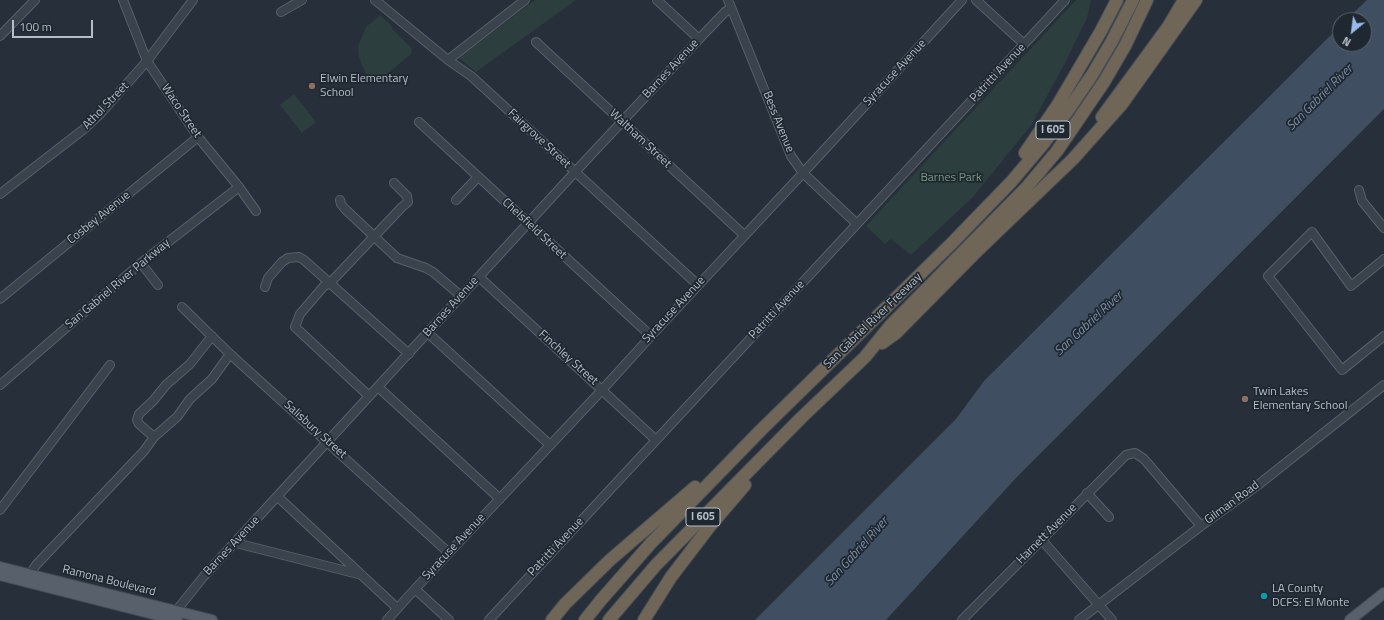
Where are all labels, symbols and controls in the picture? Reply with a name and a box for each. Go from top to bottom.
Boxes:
scale bar [14,12,95,38]
north arrow [1332,12,1372,52]
text: 100 m [19,17,52,36]
text: N [1339,33,1354,50]
street label: Barnes Avenue [640,36,702,102]
street label: Syracuse Avenue [860,37,930,109]
street label: Patritti Avenue [967,41,1029,105]
water label: San Gabriel River [1284,62,1356,134]
place label: Elwin Elementary School [320,72,408,100]
street label: Athol Street [80,79,132,133]
street label: Waco Street [158,81,204,141]
marker: Elwin Elementary School [307,81,317,91]
street label: Bess Avenue [759,89,797,155]
street label: Fairgrove Street [505,106,573,172]
street label: Waltham Street [606,107,674,171]
road number: I 605 [1036,121,1070,139]
park label: Barnes Park [920,171,982,185]
street label: Cosbey Avenue [65,188,133,248]
street label: Chelsfield Street [499,196,569,262]
street label: San Gabriel River Parkway [63,236,173,332]
street label: San Gabriel River Freeway [821,270,925,372]
street label: Barnes Avenue [420,274,482,340]
street label: Syracuse Avenue [639,274,709,346]
street label: Patritti Avenue [746,278,808,342]
water label: San Gabriel River [1052,289,1126,359]
street label: Finchley Street [535,328,601,388]
place label: Twin Lakes Elementary School [1253,385,1347,413]
marker: Twin Lakes Elementary School [1240,394,1250,404]
street label: Salisbury Street [281,398,349,462]
street label: Gilman Road [1202,478,1262,528]
street label: Harnett Avenue [1014,501,1080,567]
road number: I 605 [686,508,720,526]
street label: Syracuse Avenue [419,511,489,583]
street label: Barnes Avenue [201,513,263,579]
water label: San Gabriel River [822,514,892,590]
street label: Patritti Avenue [525,515,587,579]
street label: Ramona Boulevard [61,562,157,600]
place label: LA County DCFS: El Monte [1272,582,1349,610]
marker: LA County DCFS: El Monte [1259,591,1269,601]

